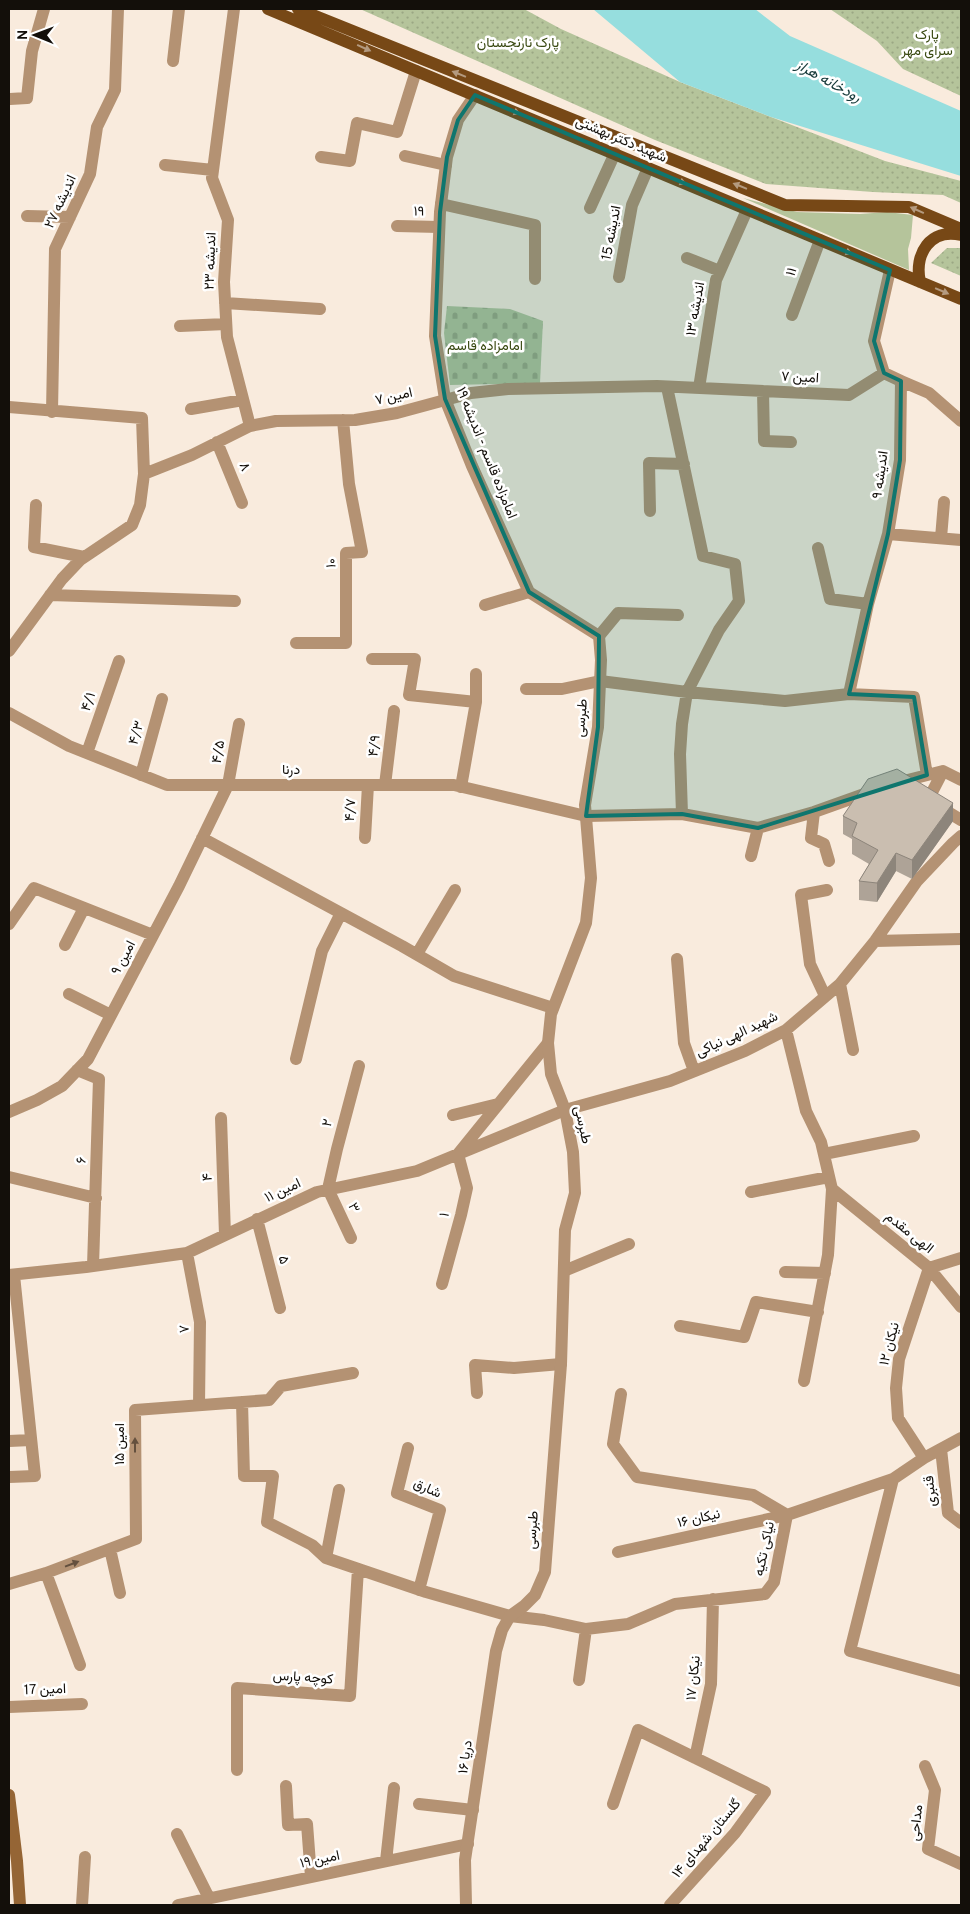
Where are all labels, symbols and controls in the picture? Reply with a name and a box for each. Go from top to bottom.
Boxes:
north arrow [10,10,60,60]
park label: پارک سرای مهر [900,27,953,60]
text: N [15,30,32,40]
park label: پارک نارنجستان [477,35,559,52]
one-way arrow [357,45,371,53]
water label: رودخانه هراز [791,56,864,108]
one-way arrow [452,69,466,77]
one-way arrow [506,108,521,115]
street label: شهید دکتر بهشتی [573,113,669,167]
street label: اندیشه ۲۷ [41,173,81,231]
one-way arrow [672,178,686,186]
one-way arrow [733,182,747,190]
street label: ۱۹ [413,203,425,221]
street label: اندیشه 15 [598,204,626,262]
one-way arrow [910,206,924,214]
street label: اندیشه ۲۳ [201,232,221,290]
one-way arrow [838,247,852,255]
street label: ۱۱ [783,265,801,279]
street label: اندیشه ۱۳ [683,281,709,337]
one-way arrow [935,288,949,296]
park label: امامزاده قاسم [447,338,523,355]
street label: امین ۷ [781,369,819,387]
street label: امین ۷ [374,384,414,410]
street label: امامزاده قاسم - اندیشه ۱۹ [452,385,520,521]
street label: اندیشه ۹ [869,450,893,500]
street label: ۸ [235,460,253,474]
street label: ۱۰ [323,557,341,569]
street label: ۴/۱ [78,690,100,714]
street label: طبرسی [572,698,592,738]
street label: ۴/۳ [126,719,148,747]
street label: ۴/۹ [365,734,385,758]
street label: ۴/۵ [209,739,229,765]
street label: درنا [282,762,300,779]
street label: ۴/۷ [342,798,360,822]
street label: امین ۹ [108,938,140,978]
street label: شهید الهی نیاکی [693,1008,781,1062]
street label: طبرسی [570,1104,594,1146]
street label: ۲ [319,1117,337,1129]
street label: ۶ [73,1156,91,1164]
street label: ۴ [199,1173,217,1181]
street label: امین ۱۱ [262,1175,304,1207]
street label: ۳ [343,1200,363,1216]
street label: الهی مقدم [881,1208,937,1258]
street label: ۱ [436,1211,454,1219]
street label: ۵ [274,1254,292,1266]
street label: نیکان ۱۲ [876,1321,904,1367]
street label: ۷ [176,1325,194,1333]
street label: امین ۱۵ [112,1423,129,1465]
one-way arrow [131,1437,139,1453]
street label: شارق [410,1475,444,1503]
street label: قنبری [921,1475,941,1507]
street label: نیکان ۱۶ [676,1506,722,1532]
street label: طبرسی [523,1510,543,1550]
street label: نیاکی تکیه [751,1520,779,1578]
one-way arrow [64,1559,79,1567]
street label: نیکان ۱۷ [683,1655,705,1701]
street label: کوچه پارس [272,1667,334,1689]
street label: امین 17 [24,1681,66,1699]
street label: دریا ۱۶ [455,1739,477,1775]
street label: گلستان شهدای ۱۴ [669,1796,745,1882]
street label: مداحی [907,1804,927,1842]
street label: امین ۱۹ [298,1847,342,1873]

